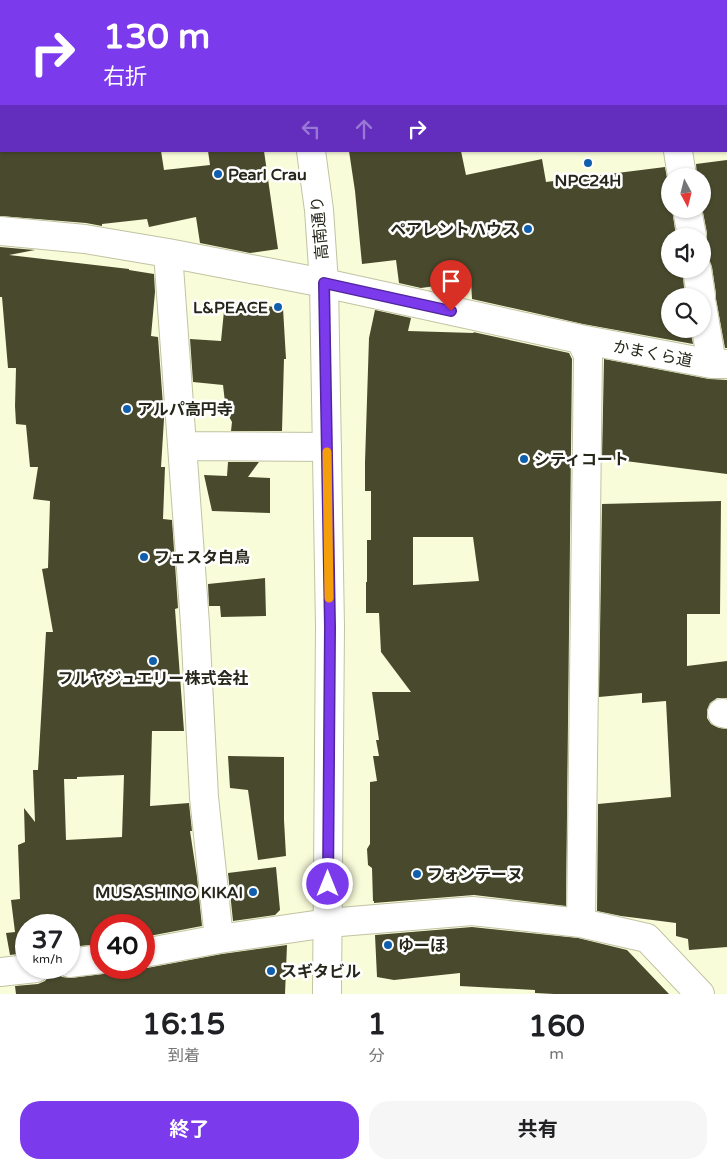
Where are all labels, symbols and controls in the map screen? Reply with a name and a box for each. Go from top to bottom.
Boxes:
text: 130 m [103,16,210,58]
icon: right [20,20,85,85]
text: 右折 [103,64,147,90]
icon: left [297,115,325,143]
icon: ahead [350,115,378,143]
icon: right [403,115,431,143]
marker: NPC24H [582,157,594,169]
place label: Pearl Crau [228,165,307,185]
marker: Pearl Crau [212,168,224,180]
north arrow [661,168,711,218]
map controls [661,168,711,338]
place label: NPC24H [555,171,621,191]
street label: 高南通り [307,195,333,261]
place label: ペアレントハウス [390,220,518,240]
marker: ペアレントハウス [522,223,534,235]
button: sound [661,228,711,278]
pin [430,260,472,311]
icon: arrive [437,267,465,295]
button: search [661,288,711,338]
place label: L&PEACE [193,298,268,318]
marker: L&PEACE [272,301,284,313]
street label: かまくら道 [612,337,694,371]
place label: アルパ高円寺 [137,400,233,420]
marker: アルパ高円寺 [121,403,133,415]
place label: シティコート [534,450,629,470]
marker: シティコート [518,453,530,465]
place label: フェスタ白鳥 [154,548,250,568]
marker: フェスタ白鳥 [138,551,150,563]
marker: フルヤジュエリー株式会社 [147,655,159,667]
place label: フルヤジュエリー株式会社 [58,669,248,689]
position arrow [301,857,353,909]
place label: フォンテーヌ [427,865,523,885]
marker: フォンテーヌ [411,868,423,880]
place label: MUSASHINO KIKAI [95,883,243,903]
marker: MUSASHINO KIKAI [247,886,259,898]
speed limit sign: 40 [90,914,155,979]
text: 37 [32,925,63,955]
place label: ゆーほ [398,936,446,956]
marker: ゆーほ [382,939,394,951]
text: km/h [32,952,63,966]
place label: スギタビル [281,962,361,982]
marker: スギタビル [265,965,277,977]
text: 16:15 [142,1006,225,1043]
text: 1 [367,1006,386,1043]
text: 160 [528,1008,585,1045]
text: m [549,1044,564,1064]
text: 到着 [168,1046,200,1066]
text: 分 [369,1046,385,1066]
button: 終了 [20,1101,359,1159]
button: 共有 [369,1101,707,1159]

